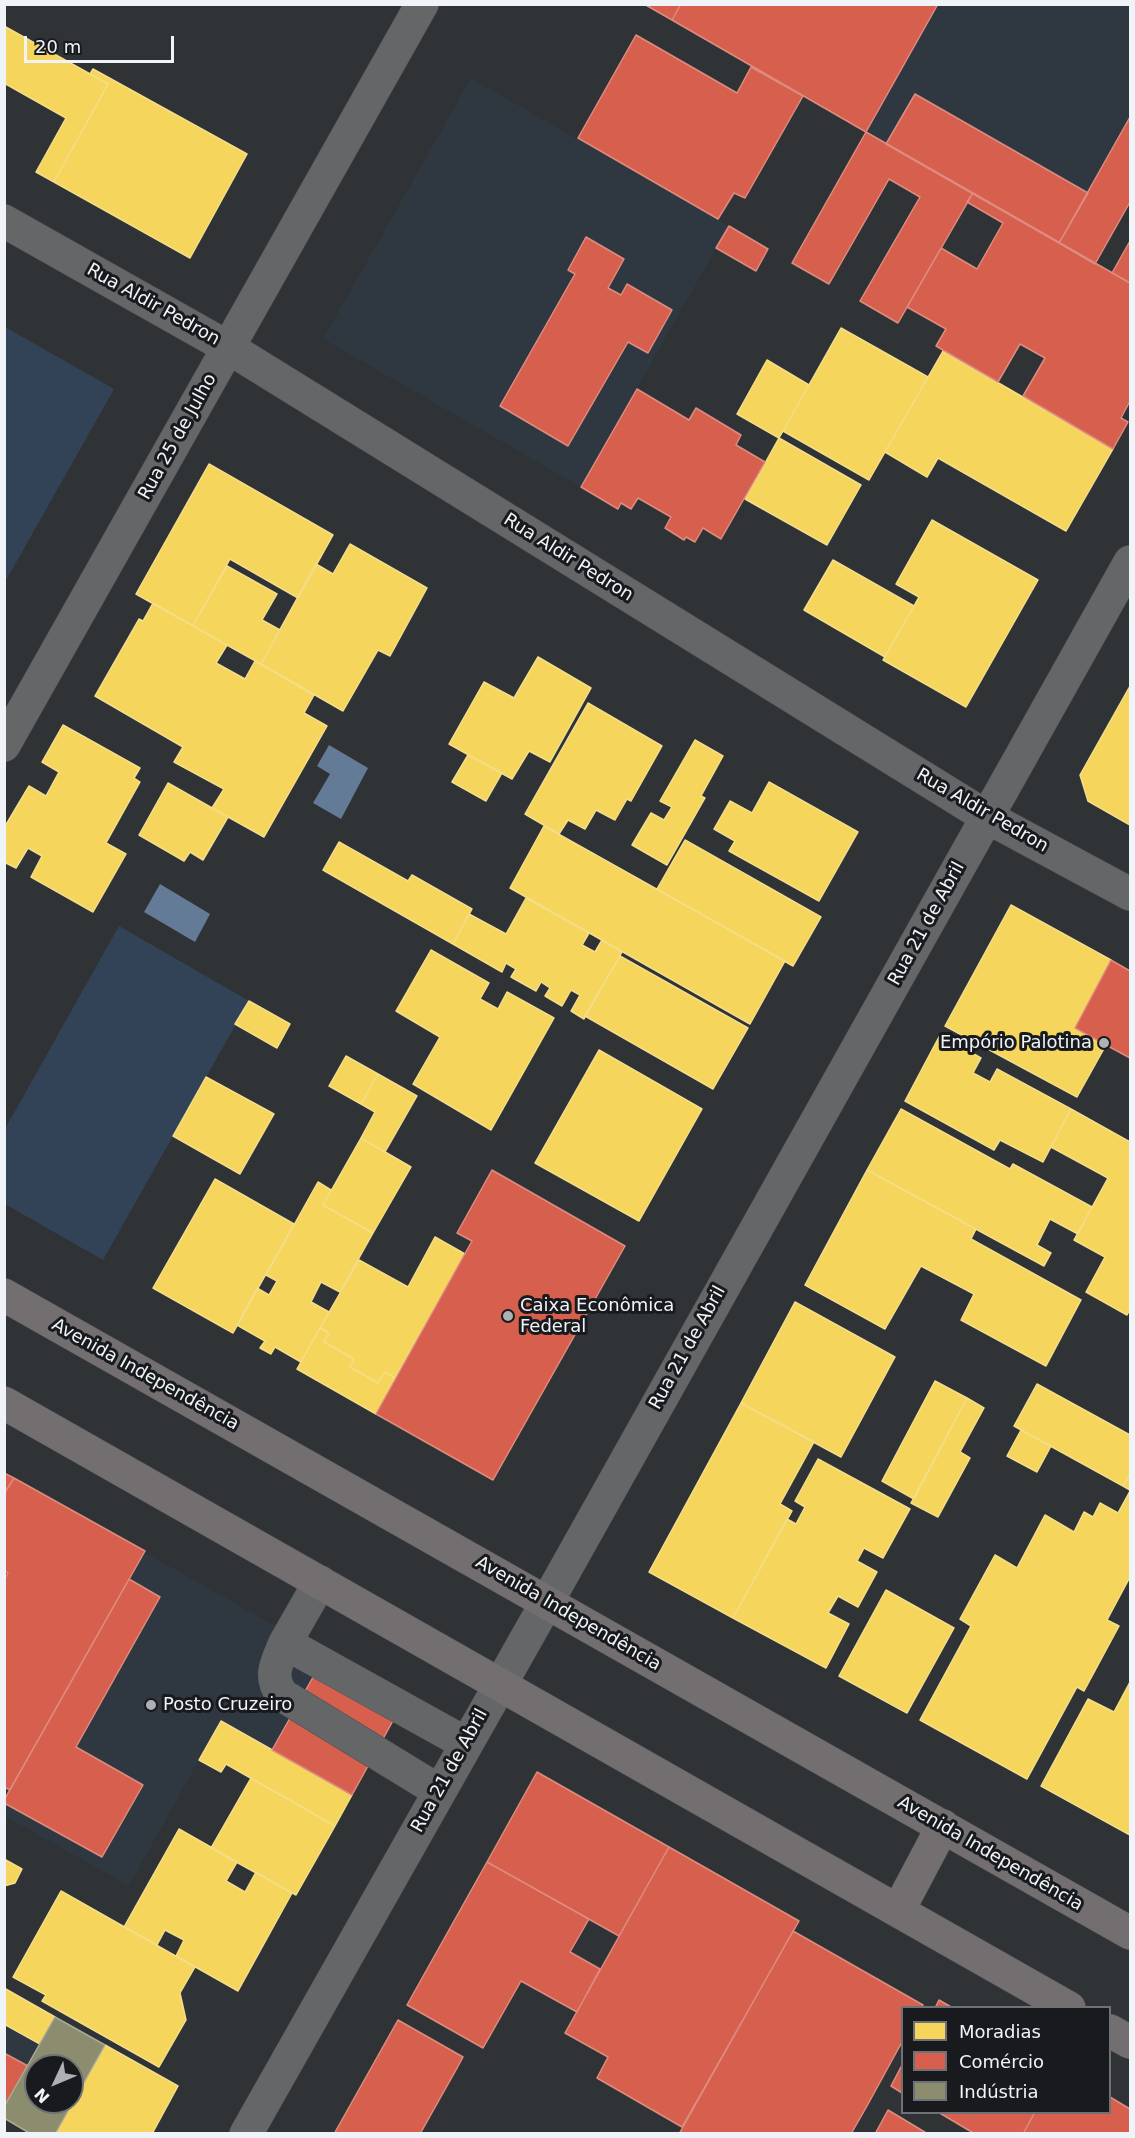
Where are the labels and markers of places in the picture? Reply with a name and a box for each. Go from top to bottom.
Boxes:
place label: Empório Palotina [940,1032,1092,1054]
marker: Empório Palotina [1097,1036,1111,1050]
place label: Caixa Econômica Federal [520,1295,674,1338]
marker: Caixa Econômica Federal [501,1309,515,1323]
place label: Posto Cruzeiro [163,1694,292,1716]
marker: Posto Cruzeiro [144,1698,158,1712]

